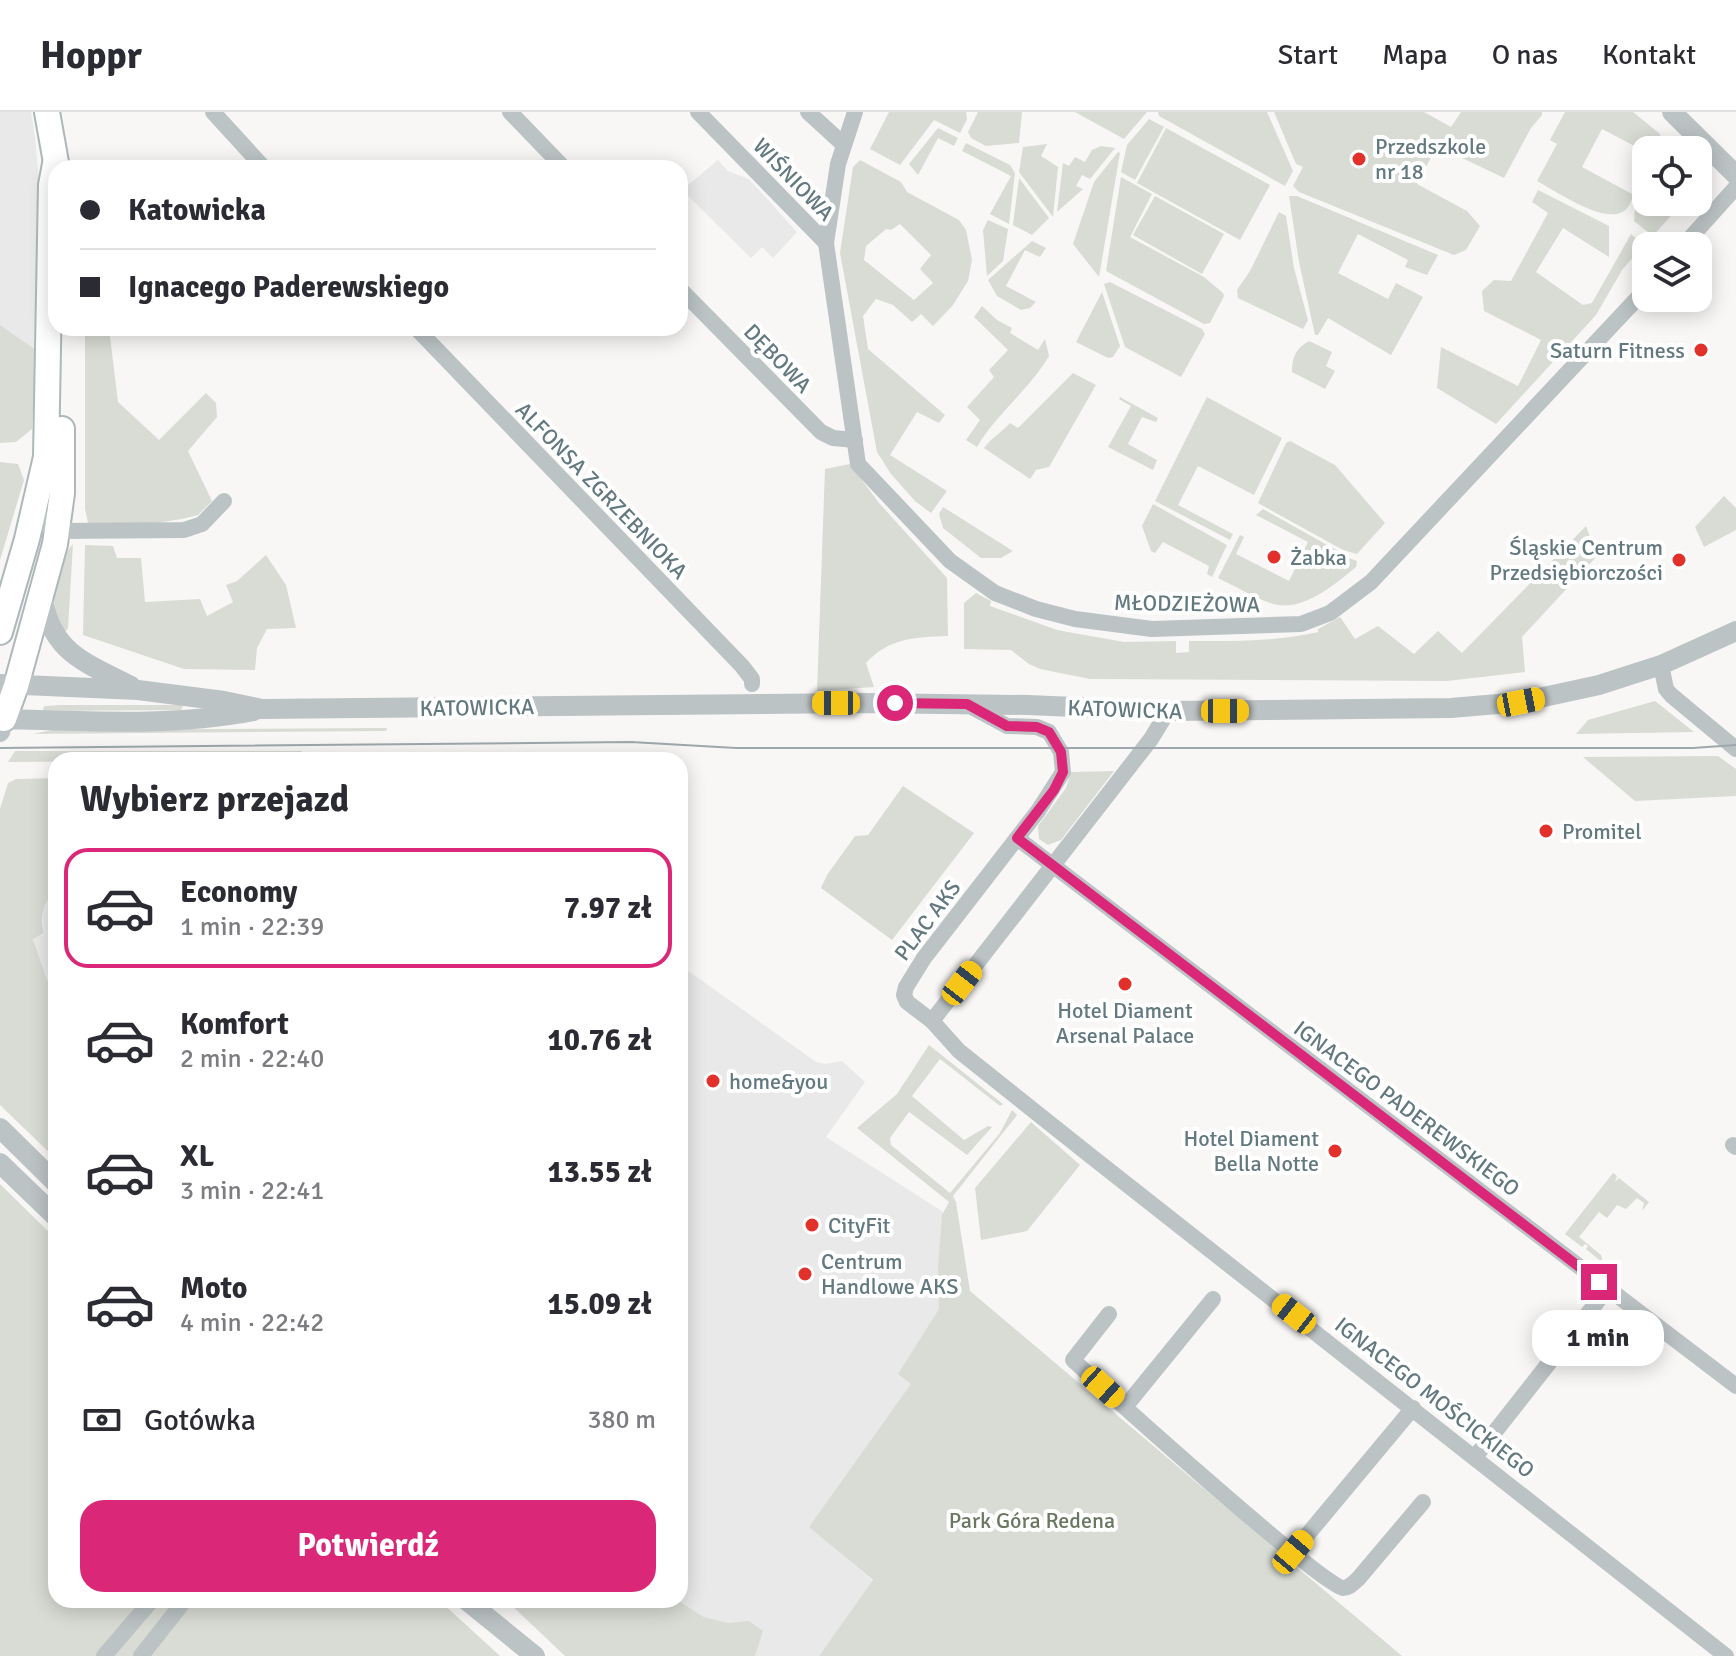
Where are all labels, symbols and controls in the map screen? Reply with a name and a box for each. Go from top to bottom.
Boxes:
text: Hoppr [40,32,142,79]
text: Start [1278,38,1338,72]
text: Mapa [1382,38,1448,72]
text: O nas [1492,38,1558,72]
text: Kontakt [1602,38,1696,72]
street label: WIŚNIOWA [748,132,840,227]
place label: Przedszkole nr 18 [1375,133,1486,185]
map controls [1632,136,1712,312]
button: locate [1632,136,1712,216]
marker: Przedszkole nr 18 [1350,150,1368,168]
text: Katowicka [128,192,266,229]
button: layers [1632,232,1712,312]
text: Ignacego Paderewskiego [128,269,449,306]
street label: DĘBOWA [738,318,818,399]
place label: Saturn Fitness [1550,337,1685,364]
marker: Saturn Fitness [1692,341,1710,359]
street label: ALFONSA ZGRZEBNIOKA [510,396,694,585]
place label: Śląskie Centrum Przedsiębiorczości [1490,534,1663,586]
place label: Żabka [1290,544,1347,571]
marker: Żabka [1265,548,1283,566]
marker: Śląskie Centrum Przedsiębiorczości [1670,551,1688,569]
street label: MŁODZIEŻOWA [1114,589,1261,618]
route start [877,685,913,721]
car [1495,686,1547,718]
car [812,691,860,715]
street label: KATOWICKA [419,693,535,722]
street label: KATOWICKA [1067,694,1183,725]
car [1201,699,1249,723]
text: Wybierz przejazd [80,777,349,822]
place label: Promitel [1562,818,1642,845]
marker: Promitel [1537,822,1555,840]
icon: car [84,872,156,944]
text: Economy [180,874,297,911]
street label: PLAC AKS [888,875,966,966]
text: 7.97 zł [564,890,652,927]
text: 1 min · 22:39 [180,911,324,943]
car [938,957,986,1009]
marker: Hotel Diament Arsenal Palace [1116,975,1134,993]
place label: Hotel Diament Arsenal Palace [1056,997,1194,1049]
icon: car [84,1004,156,1076]
text: Komfort [180,1006,289,1043]
street label: IGNACEGO PADEREWSKIEGO [1288,1015,1525,1202]
text: 10.76 zł [548,1022,652,1059]
text: 2 min · 22:40 [180,1043,324,1075]
place label: home&you [729,1068,828,1095]
marker: home&you [704,1072,722,1090]
place label: Hotel Diament Bella Notte [1183,1125,1319,1177]
icon: car [84,1136,156,1208]
text: XL [180,1138,214,1175]
marker: Hotel Diament Bella Notte [1326,1142,1344,1160]
text: 13.55 zł [548,1154,652,1191]
text: 3 min · 22:41 [180,1175,324,1207]
place label: CityFit [828,1212,891,1239]
marker: CityFit [803,1216,821,1234]
place label: Centrum Handlowe AKS [821,1248,958,1300]
route end [1581,1264,1617,1300]
marker: Centrum Handlowe AKS [796,1265,814,1283]
icon: car [84,1268,156,1340]
text: Moto [180,1270,247,1307]
text: 15.09 zł [548,1286,652,1323]
car [1268,1290,1320,1338]
text: 4 min · 22:42 [180,1307,324,1339]
callout: 1 min [1533,1310,1665,1366]
street label: IGNACEGO MOŚCICKIEGO [1330,1311,1540,1484]
text: 1 min [1567,1322,1629,1354]
car [1077,1362,1129,1412]
icon: cash [80,1398,124,1442]
text: Gotówka [144,1402,256,1439]
text: 380 m [587,1404,656,1436]
button: Potwierdź [80,1500,656,1592]
park label: Park Góra Redena [949,1507,1115,1534]
car [1268,1526,1318,1578]

